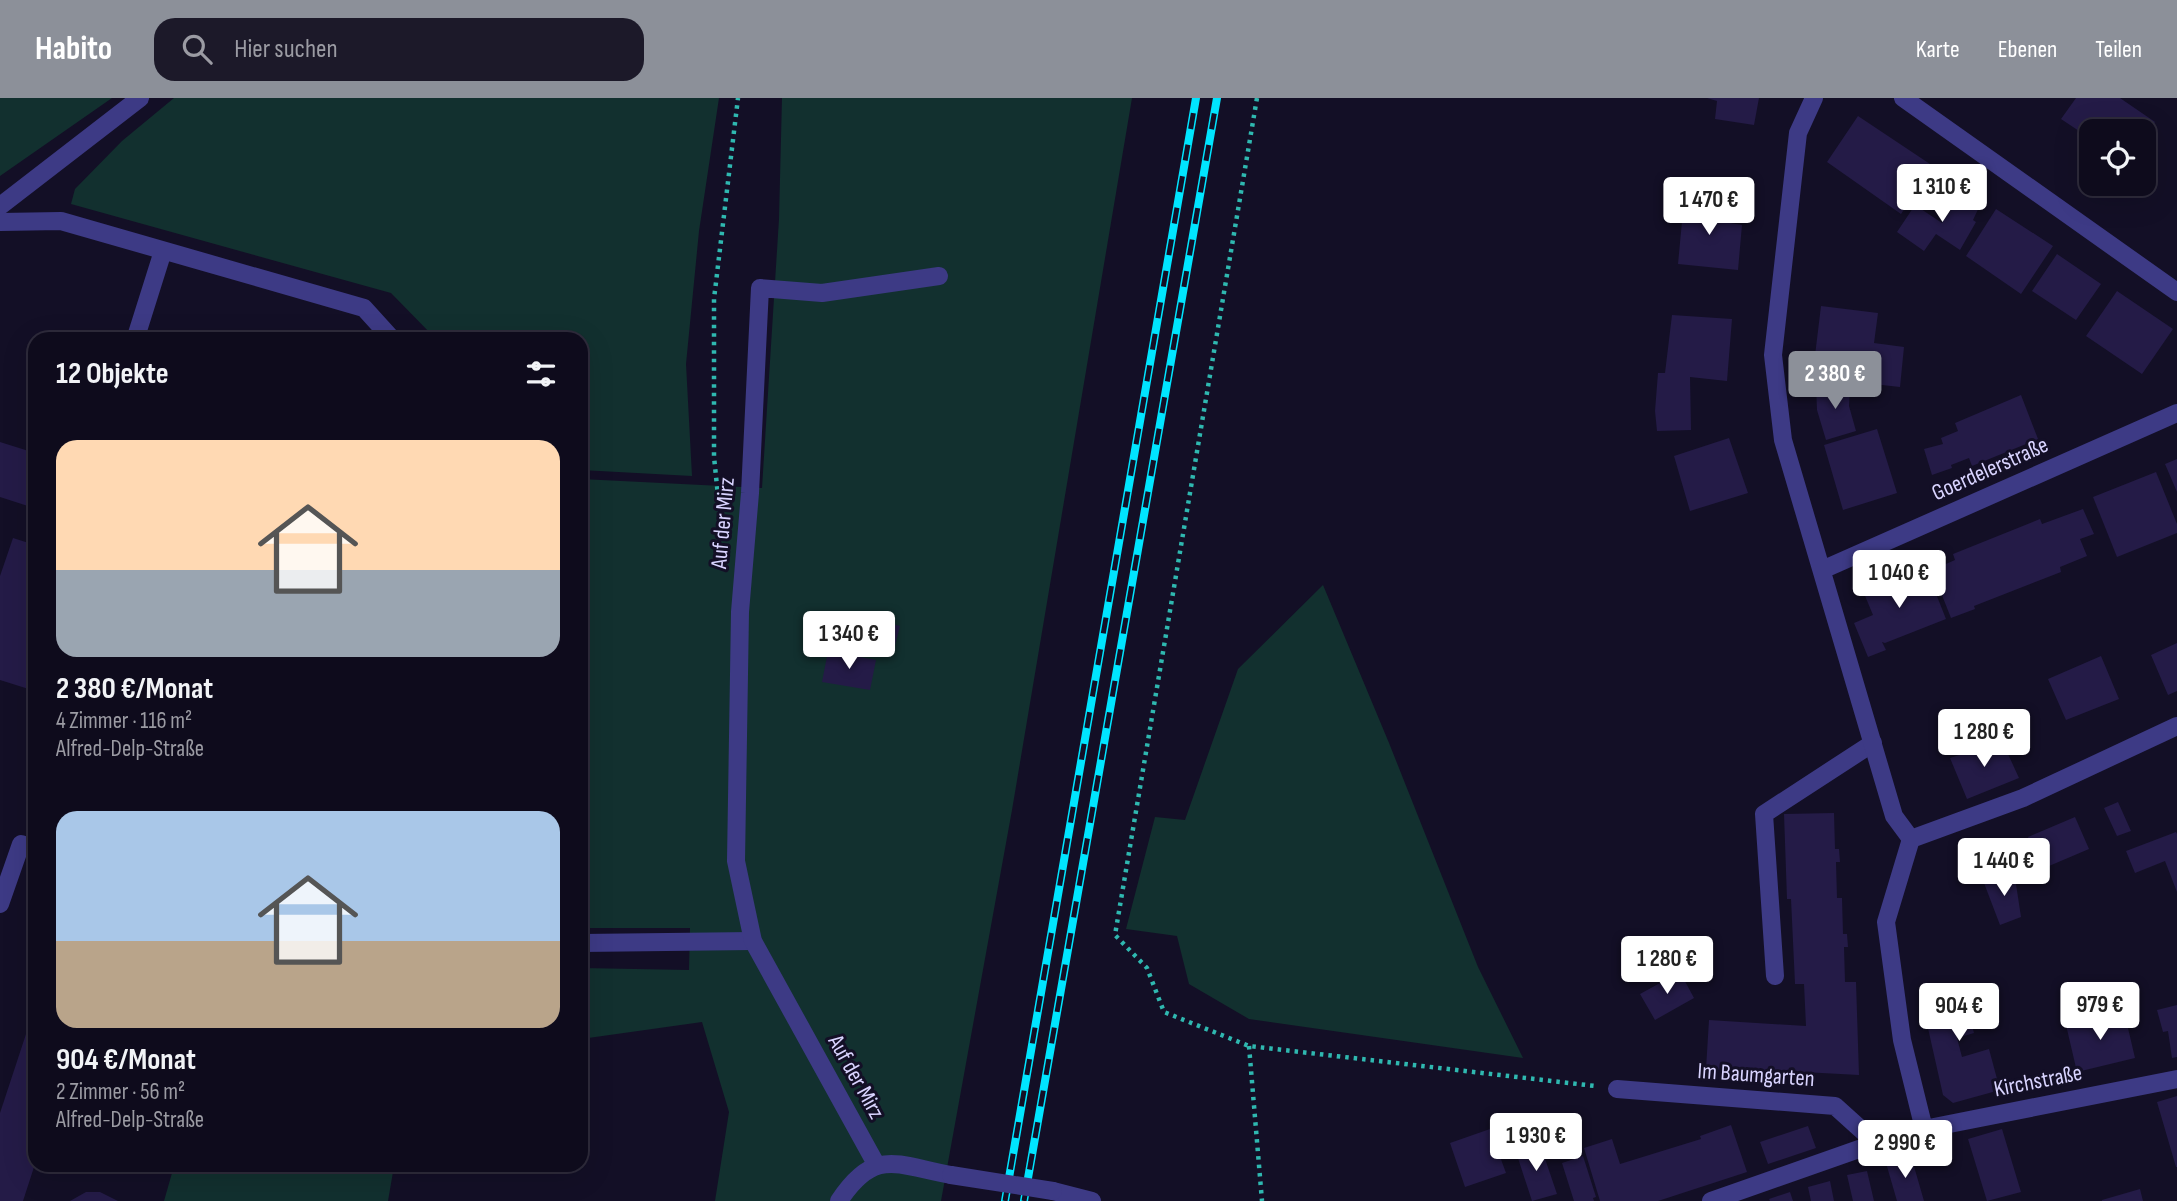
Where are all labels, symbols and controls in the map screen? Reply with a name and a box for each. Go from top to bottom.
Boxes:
search box [154,18,644,81]
text: Habito [35,29,112,69]
icon: search [178,30,216,68]
text: Hier suchen [234,34,338,65]
text: Karte [1916,35,1960,64]
text: Ebenen [1998,35,2057,64]
text: Teilen [2095,35,2142,64]
map controls [2079,119,2156,196]
button: locate [2079,119,2156,196]
pin: 1 310 € [1877,164,2007,224]
text: 1 310 € [1913,173,1971,201]
pin: 1 470 € [1644,178,1774,237]
text: 1 470 € [1679,186,1739,214]
pin: 2 380 € [1770,352,1900,411]
icon: filters [522,355,560,393]
text: 12 Objekte [56,356,169,392]
text: 2 380 € [1804,360,1866,388]
street label: Goerdelerstraße [1927,431,2053,507]
street label: Auf der Mirz [705,476,741,571]
icon: home [245,486,371,612]
pin: 1 040 € [1834,550,1964,610]
text: 1 040 € [1869,559,1929,587]
pin: 1 340 € [784,612,914,671]
text: 1 340 € [819,620,879,648]
text: 2 380 €/Monat [56,671,213,707]
text: 4 Zimmer · 116 m² [56,707,192,735]
pin: 1 280 € [1919,710,2049,769]
text: 1 280 € [1954,718,2014,746]
text: Alfred-Delp-Straße [56,735,204,763]
pin: 1 440 € [1939,838,2069,898]
text: 1 440 € [1974,847,2034,875]
icon: home [245,857,371,983]
pin: 1 280 € [1602,936,1732,996]
text: 1 280 € [1637,945,1697,973]
pin: 979 € [2051,982,2149,1042]
pin: 904 € [1910,984,2008,1043]
text: 979 € [2076,991,2124,1019]
text: 904 € [1935,992,1983,1020]
street label: Auf der Mirz [821,1029,890,1124]
text: 904 €/Monat [56,1042,196,1078]
street label: Im Baumgarten [1697,1057,1815,1093]
street label: Kirchstraße [1992,1059,2084,1103]
text: 2 Zimmer · 56 m² [56,1078,185,1106]
text: Alfred-Delp-Straße [56,1106,204,1134]
pin: 1 930 € [1471,1114,1601,1173]
pin: 2 990 € [1840,1121,1970,1180]
text: 1 930 € [1506,1122,1566,1150]
text: 2 990 € [1874,1129,1936,1157]

